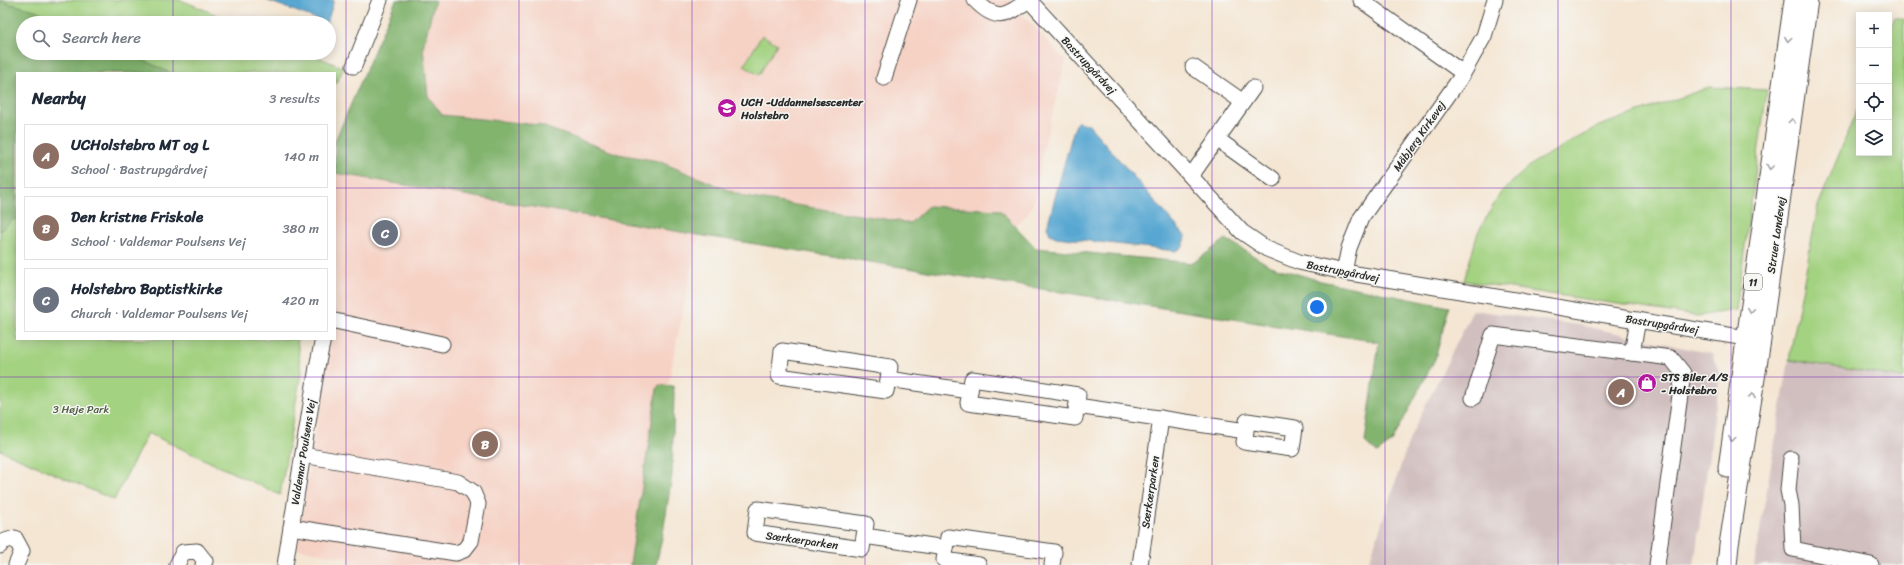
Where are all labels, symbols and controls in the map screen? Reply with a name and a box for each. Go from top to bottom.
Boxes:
map controls [1856,12,1892,156]
button: + [1856,12,1892,48]
search box [16,16,336,60]
text: Search here [62,25,141,51]
icon: search [30,27,52,49]
street label: Bastrupgårdvej [1056,32,1121,99]
one-way arrow [1784,36,1793,42]
button: − [1856,48,1892,84]
text: Nearby [32,83,86,113]
button: locate [1856,84,1892,120]
text: 3 results [269,87,320,110]
place label: UCH -Uddannelsescenter Holstebro [740,93,864,125]
school or university icon: UCH -Uddannelsescenter Holstebro [716,97,738,119]
street label: Måbjerg Kirkevej [1388,97,1451,175]
one-way arrow [1787,118,1796,124]
button: layers [1856,120,1892,156]
text: UCHolstebro MT og L [71,132,209,158]
text: A [42,145,50,168]
text: 140 m [284,145,319,168]
text: School · Bastrupgårdvej [71,158,207,181]
one-way arrow [1766,164,1775,170]
street label: Struer Landevej [1762,195,1791,275]
text: Den kristne Friskole [71,204,203,230]
text: B [42,217,50,240]
text: 380 m [282,217,319,240]
pin: C [372,218,398,248]
text: School · Valdemar Poulsens Vej [71,230,246,253]
street label: Bastrupgårdvej [1305,255,1382,288]
road number: 11 [1744,274,1762,290]
text: Holstebro Baptistkirke [71,276,222,302]
text: C [42,289,50,312]
text: 420 m [282,289,319,312]
your location [1307,297,1327,317]
text: Church · Valdemar Poulsens Vej [71,302,248,325]
one-way arrow [1746,307,1755,313]
street label: Bastrupgårdvej [1624,309,1701,340]
place label: STS Biler A/S - Holstebro [1660,368,1728,400]
shop icon: STS Biler A/S - Holstebro [1636,372,1658,394]
pin: A [1608,377,1634,407]
one-way arrow [1747,393,1756,399]
street label: Valdemar Poulsens Vej [286,397,321,506]
park label: 3 Høje Park [53,400,110,419]
pin: B [472,429,498,459]
one-way arrow [1728,436,1737,442]
street label: Særkærparken [1136,455,1165,530]
street label: Særkærparken [764,526,839,555]

